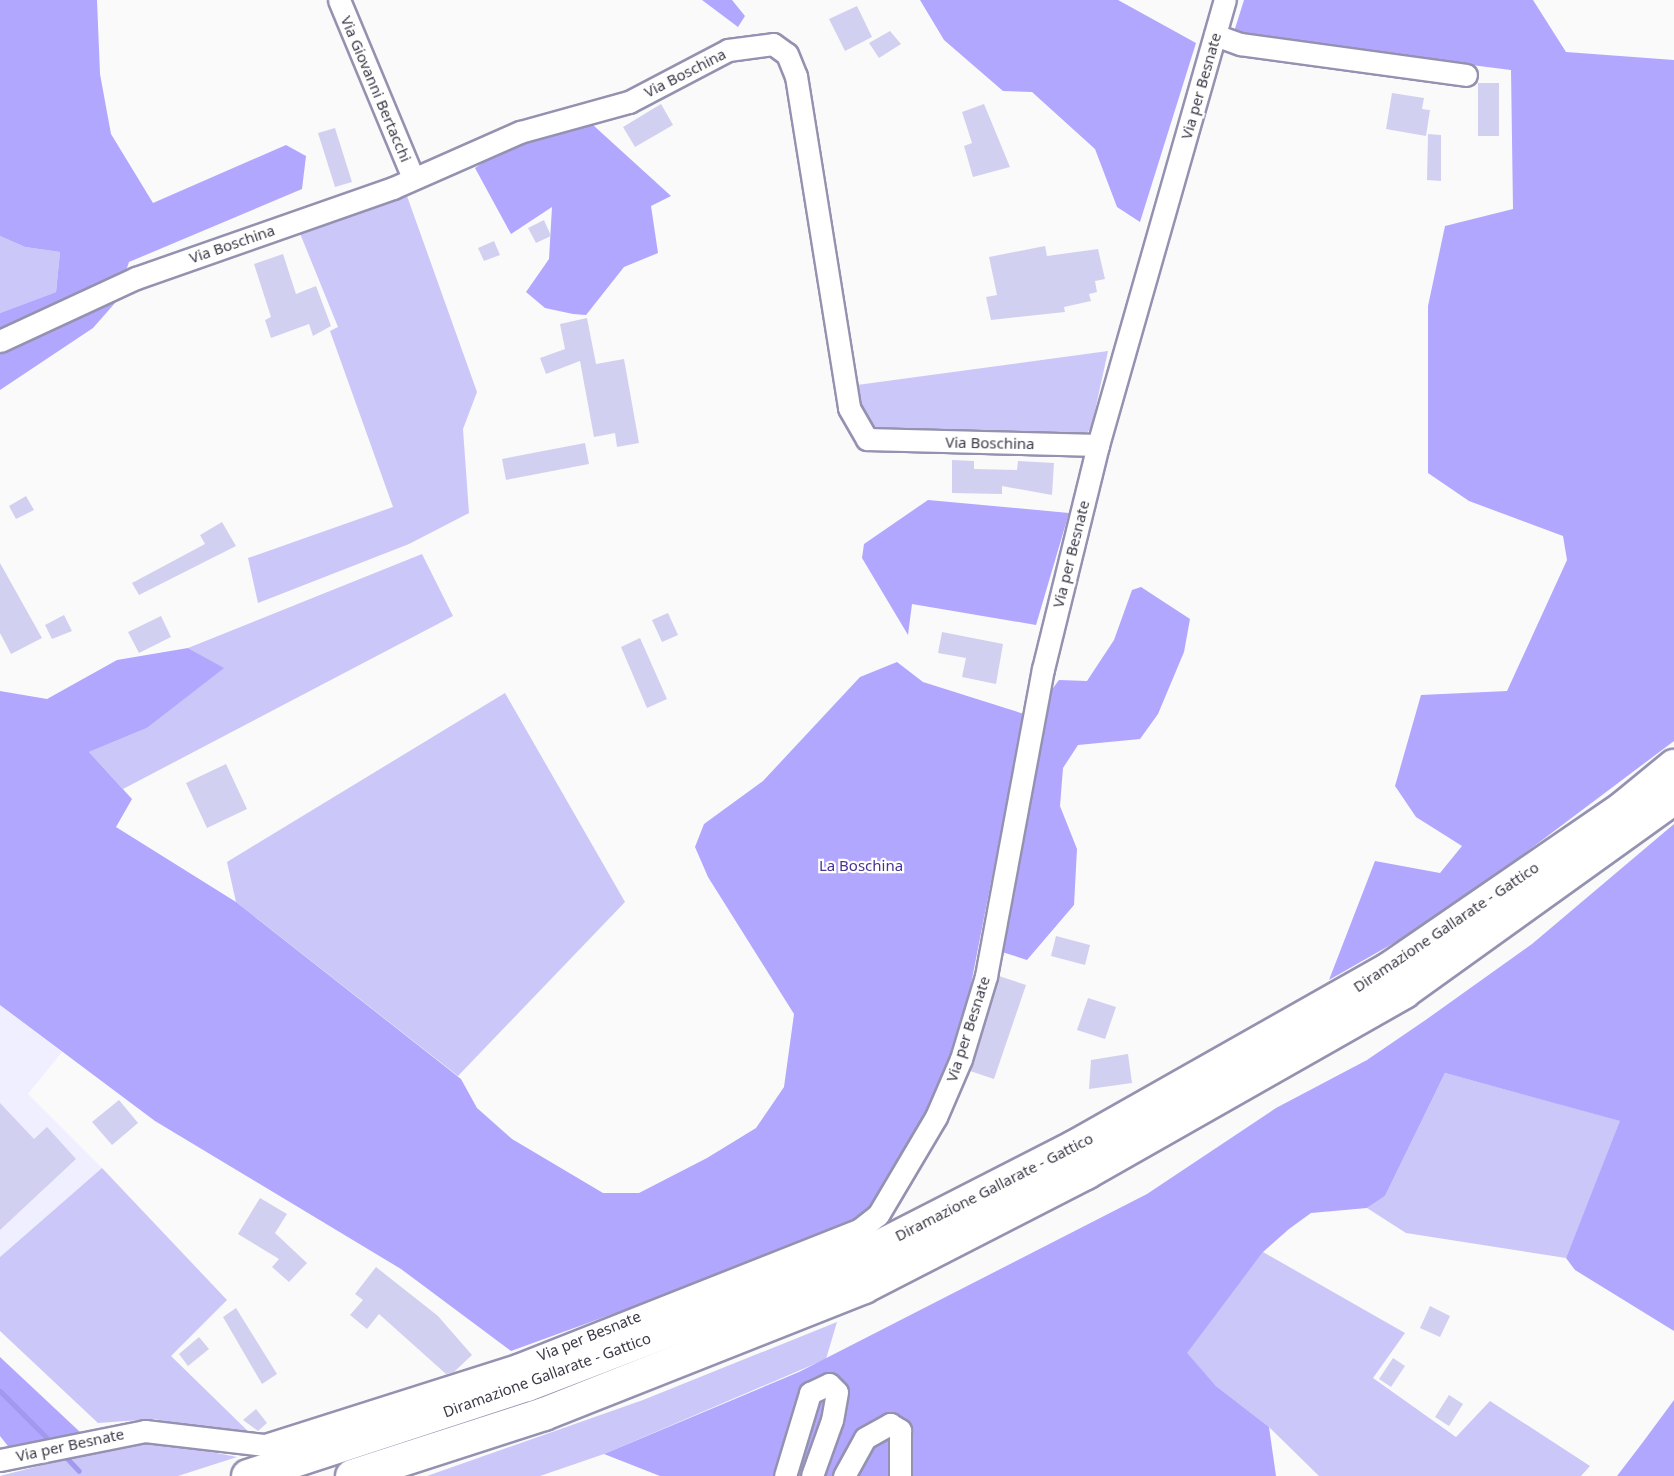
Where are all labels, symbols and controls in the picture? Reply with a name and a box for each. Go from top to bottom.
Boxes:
street label: Via Giovanni Bertacchi [337,13,415,165]
street label: Via per Besnate [1177,31,1225,141]
street label: Via Boschina [641,45,729,101]
street label: Via Boschina [187,221,277,267]
street label: Via Boschina [945,433,1035,453]
street label: Via per Besnate [1049,498,1093,610]
park label: La Boschina [819,857,903,875]
street label: Diramazione Gallarate - Gattico [1350,858,1542,996]
street label: Via per Besnate [942,974,994,1084]
street label: Diramazione Gallarate - Gattico [892,1129,1096,1245]
street label: Via per Besnate [535,1307,643,1365]
street label: Diramazione Gallarate - Gattico [441,1329,653,1421]
street label: Via per Besnate [14,1425,126,1465]

